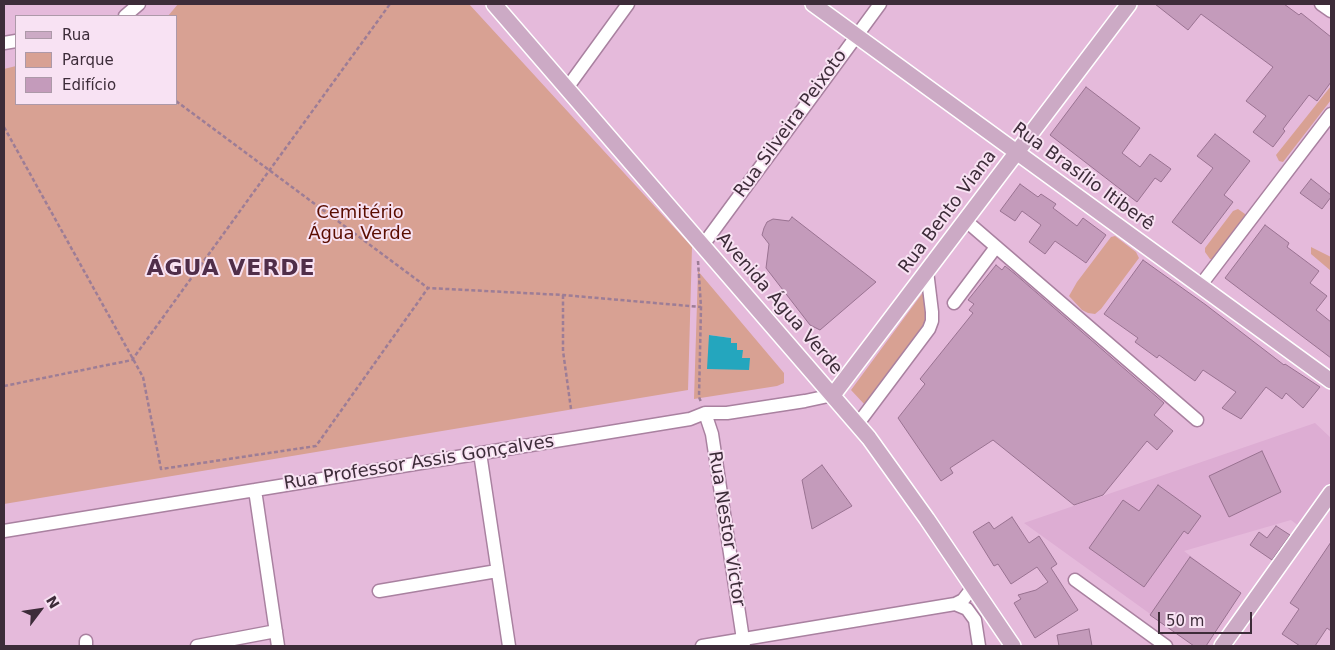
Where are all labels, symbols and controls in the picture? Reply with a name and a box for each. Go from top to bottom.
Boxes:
legend [15,15,178,105]
text: Rua [62,26,90,44]
street label: Rua Silveira Peixoto [730,46,852,202]
text: Parque [62,51,114,69]
text: Edifício [62,76,116,94]
street label: Rua Brasílio Itiberê [1008,118,1158,236]
street label: Rua Bento Viana [895,146,1001,278]
park label: Cemitério Água Verde [308,202,412,244]
street label: Avenida Água Verde [711,229,847,379]
district label: ÁGUA VERDE [145,256,317,282]
street label: Rua Professor Assis Gonçalves [282,431,556,495]
street label: Rua Nestor Victor [703,450,749,608]
north arrow [15,585,65,635]
text: N [43,593,63,611]
scale bar [1160,602,1254,634]
text: 50 m [1166,612,1204,630]

